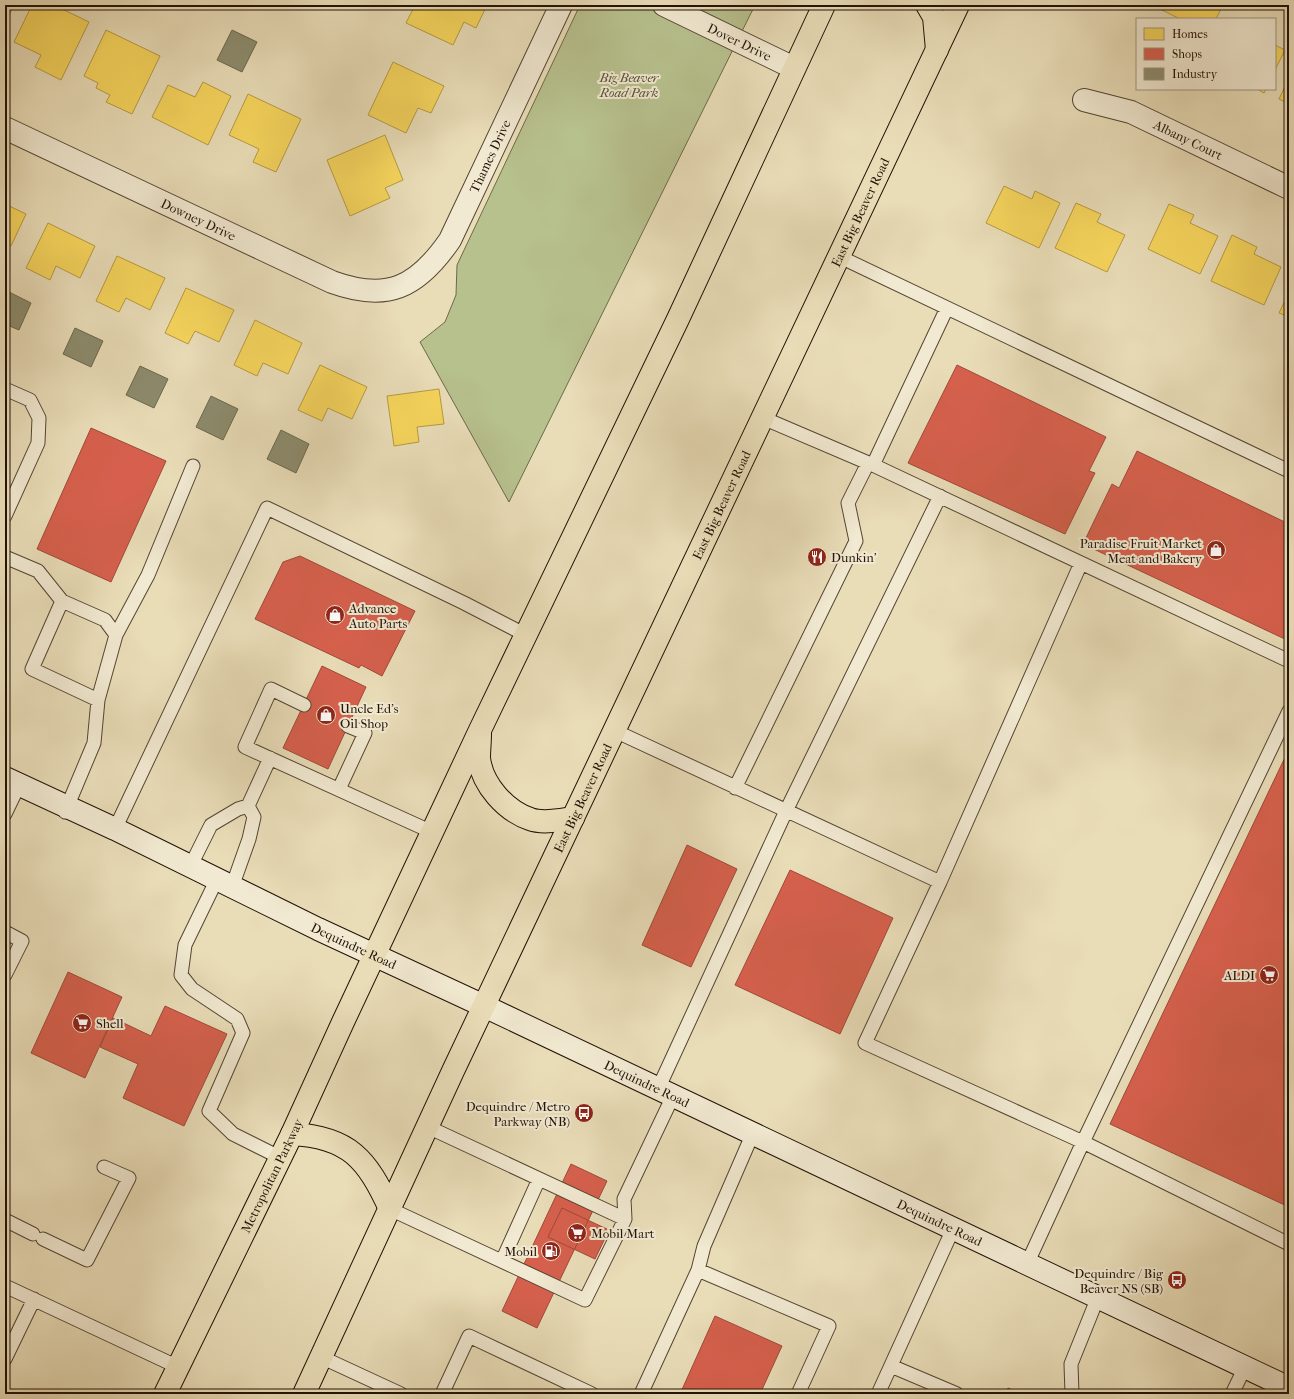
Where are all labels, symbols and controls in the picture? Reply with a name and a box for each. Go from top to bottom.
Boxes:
legend [1136,18,1276,90]
street label: Dover Drive [705,20,774,64]
text: Homes [1172,27,1208,41]
text: Shops [1172,47,1202,61]
text: Industry [1172,67,1218,81]
park label: Big Beaver Road Park [599,70,660,100]
street label: Albany Court [1150,116,1225,163]
street label: Thames Drive [466,117,514,195]
street label: East Big Beaver Road [828,154,892,269]
street label: Downey Drive [159,195,239,243]
street label: East Big Beaver Road [689,447,754,562]
place label: Paradise Fruit Market Meat and Bakery [1080,536,1203,566]
shop icon: Paradise Fruit Market Meat and Bakery [1205,539,1227,561]
restaurant icon: Dunkin' [806,546,828,568]
place label: Dunkin' [831,550,877,565]
place label: Advance Auto Parts [348,601,408,631]
shop icon: Advance Auto Parts [324,604,346,626]
place label: Uncle Ed's Oil Shop [340,701,399,731]
shop icon: Uncle Ed's Oil Shop [315,704,337,726]
street label: East Big Beaver Road [550,740,615,855]
street label: Dequindre Road [309,919,400,972]
supermarket icon: ALDI [1258,964,1280,986]
place label: ALDI [1223,968,1255,983]
supermarket icon: Shell [71,1012,93,1034]
place label: Shell [96,1016,124,1031]
street label: Dequindre Road [602,1057,693,1110]
place label: Dequindre / Metro Parkway (NB) [466,1099,570,1129]
bus stop icon: Dequindre / Metro Parkway (NB) [573,1102,595,1124]
street label: Metropolitan Parkway [237,1115,306,1235]
street label: Dequindre Road [895,1196,986,1249]
supermarket icon: Mobil Mart [566,1222,588,1244]
place label: Mobil Mart [591,1226,655,1241]
fuel station icon: Mobil [540,1240,562,1262]
place label: Mobil [505,1244,537,1259]
place label: Dequindre / Big Beaver NS (SB) [1074,1266,1164,1296]
bus stop icon: Dequindre / Big Beaver NS (SB) [1166,1269,1188,1291]

